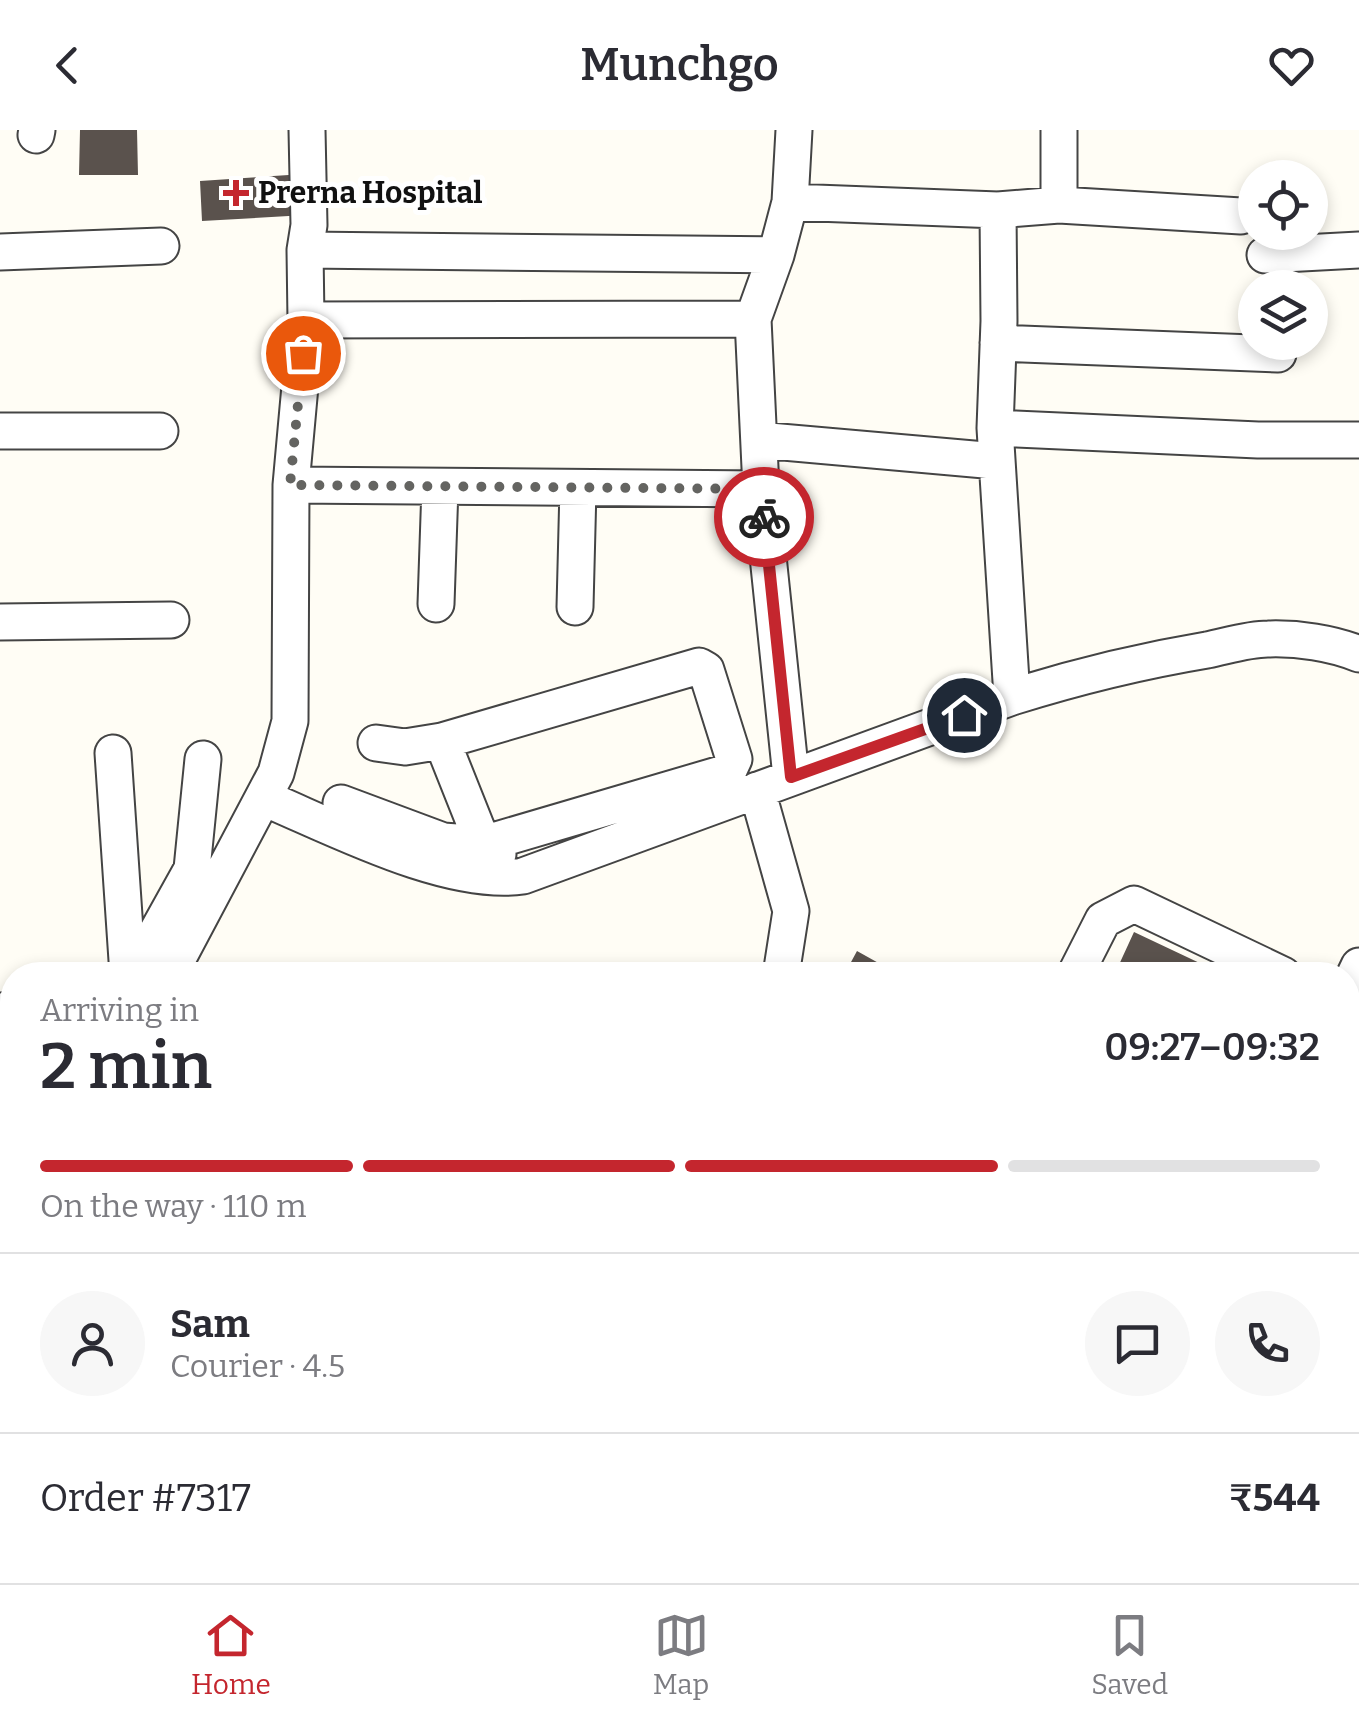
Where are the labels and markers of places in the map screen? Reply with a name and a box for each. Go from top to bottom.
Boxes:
place label: Prerna Hospital [258,175,483,211]
marker: Prerna Hospital [223,180,249,206]
pin [261,311,346,396]
pin [922,673,1007,758]

